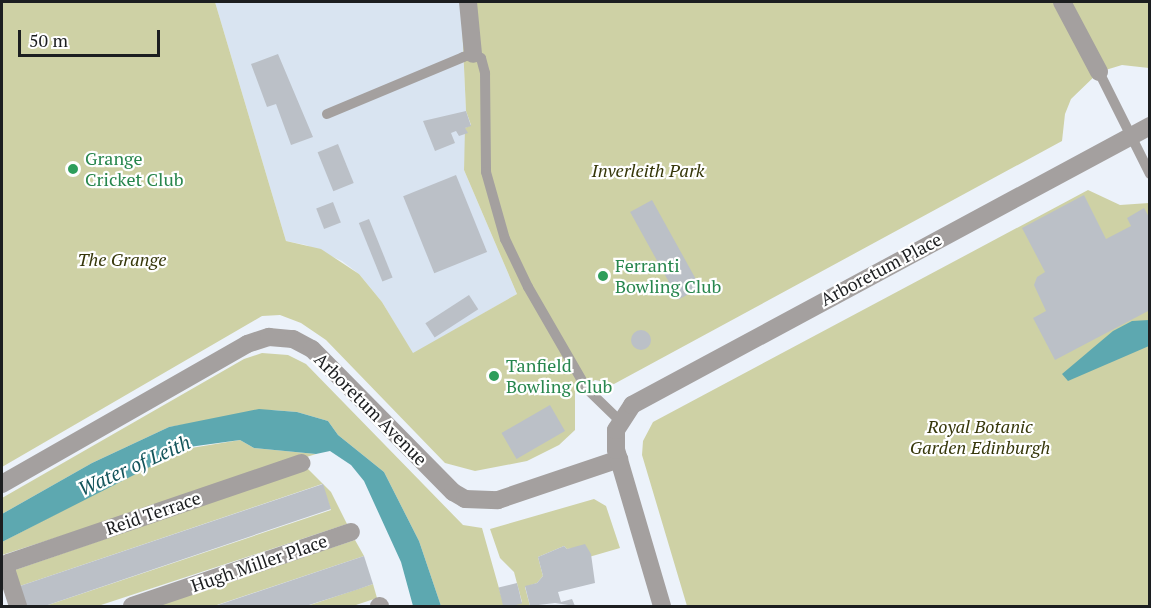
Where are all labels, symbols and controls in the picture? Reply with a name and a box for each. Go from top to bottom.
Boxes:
scale bar [21,18,164,56]
text: 50 m [29,28,68,52]
place label: Grange Cricket Club [85,148,184,190]
park label: Inverleith Park [592,159,704,181]
marker: Grange Cricket Club [66,162,80,176]
street label: Arboretum Place [817,228,945,310]
park label: The Grange [77,248,167,270]
place label: Ferranti Bowling Club [615,255,721,298]
marker: Ferranti Bowling Club [596,269,610,283]
street label: Arboretum Avenue [310,348,432,470]
place label: Tanfield Bowling Club [506,355,612,398]
marker: Tanfield Bowling Club [487,369,501,383]
park label: Royal Botanic Garden Edinburgh [910,416,1050,458]
water label: Water of Leith [74,429,194,501]
street label: Reid Terrace [103,487,203,539]
street label: Hugh Miller Place [188,530,330,596]

